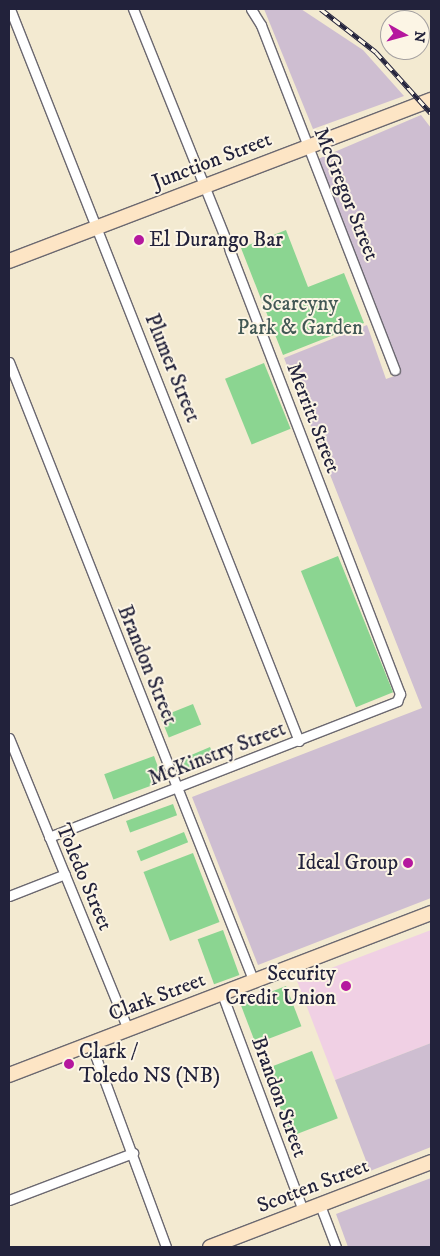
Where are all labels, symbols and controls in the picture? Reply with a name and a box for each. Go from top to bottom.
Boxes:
north arrow [380,10,430,60]
text: N [409,30,429,44]
street label: McGregor Street [308,124,384,264]
street label: Junction Street [149,127,275,195]
place label: El Durango Bar [149,227,283,253]
marker: El Durango Bar [133,234,145,246]
park label: Scarcyny Park & Garden [237,291,363,341]
street label: Plumer Street [139,310,205,426]
street label: Merritt Street [280,359,346,477]
street label: Brandon Street [112,602,182,728]
street label: McKinstry Street [145,716,289,792]
street label: Toledo Street [50,820,118,934]
place label: Ideal Group [297,850,398,876]
marker: Ideal Group [402,857,414,869]
place label: Security Credit Union [225,961,336,1011]
street label: Clark Street [105,967,209,1027]
marker: Security Credit Union [340,980,352,992]
street label: Brandon Street [246,1033,312,1161]
place label: Clark / Toledo NS (NB) [79,1039,220,1089]
marker: Clark / Toledo NS (NB) [63,1058,75,1070]
street label: Scotten Street [254,1153,372,1219]

